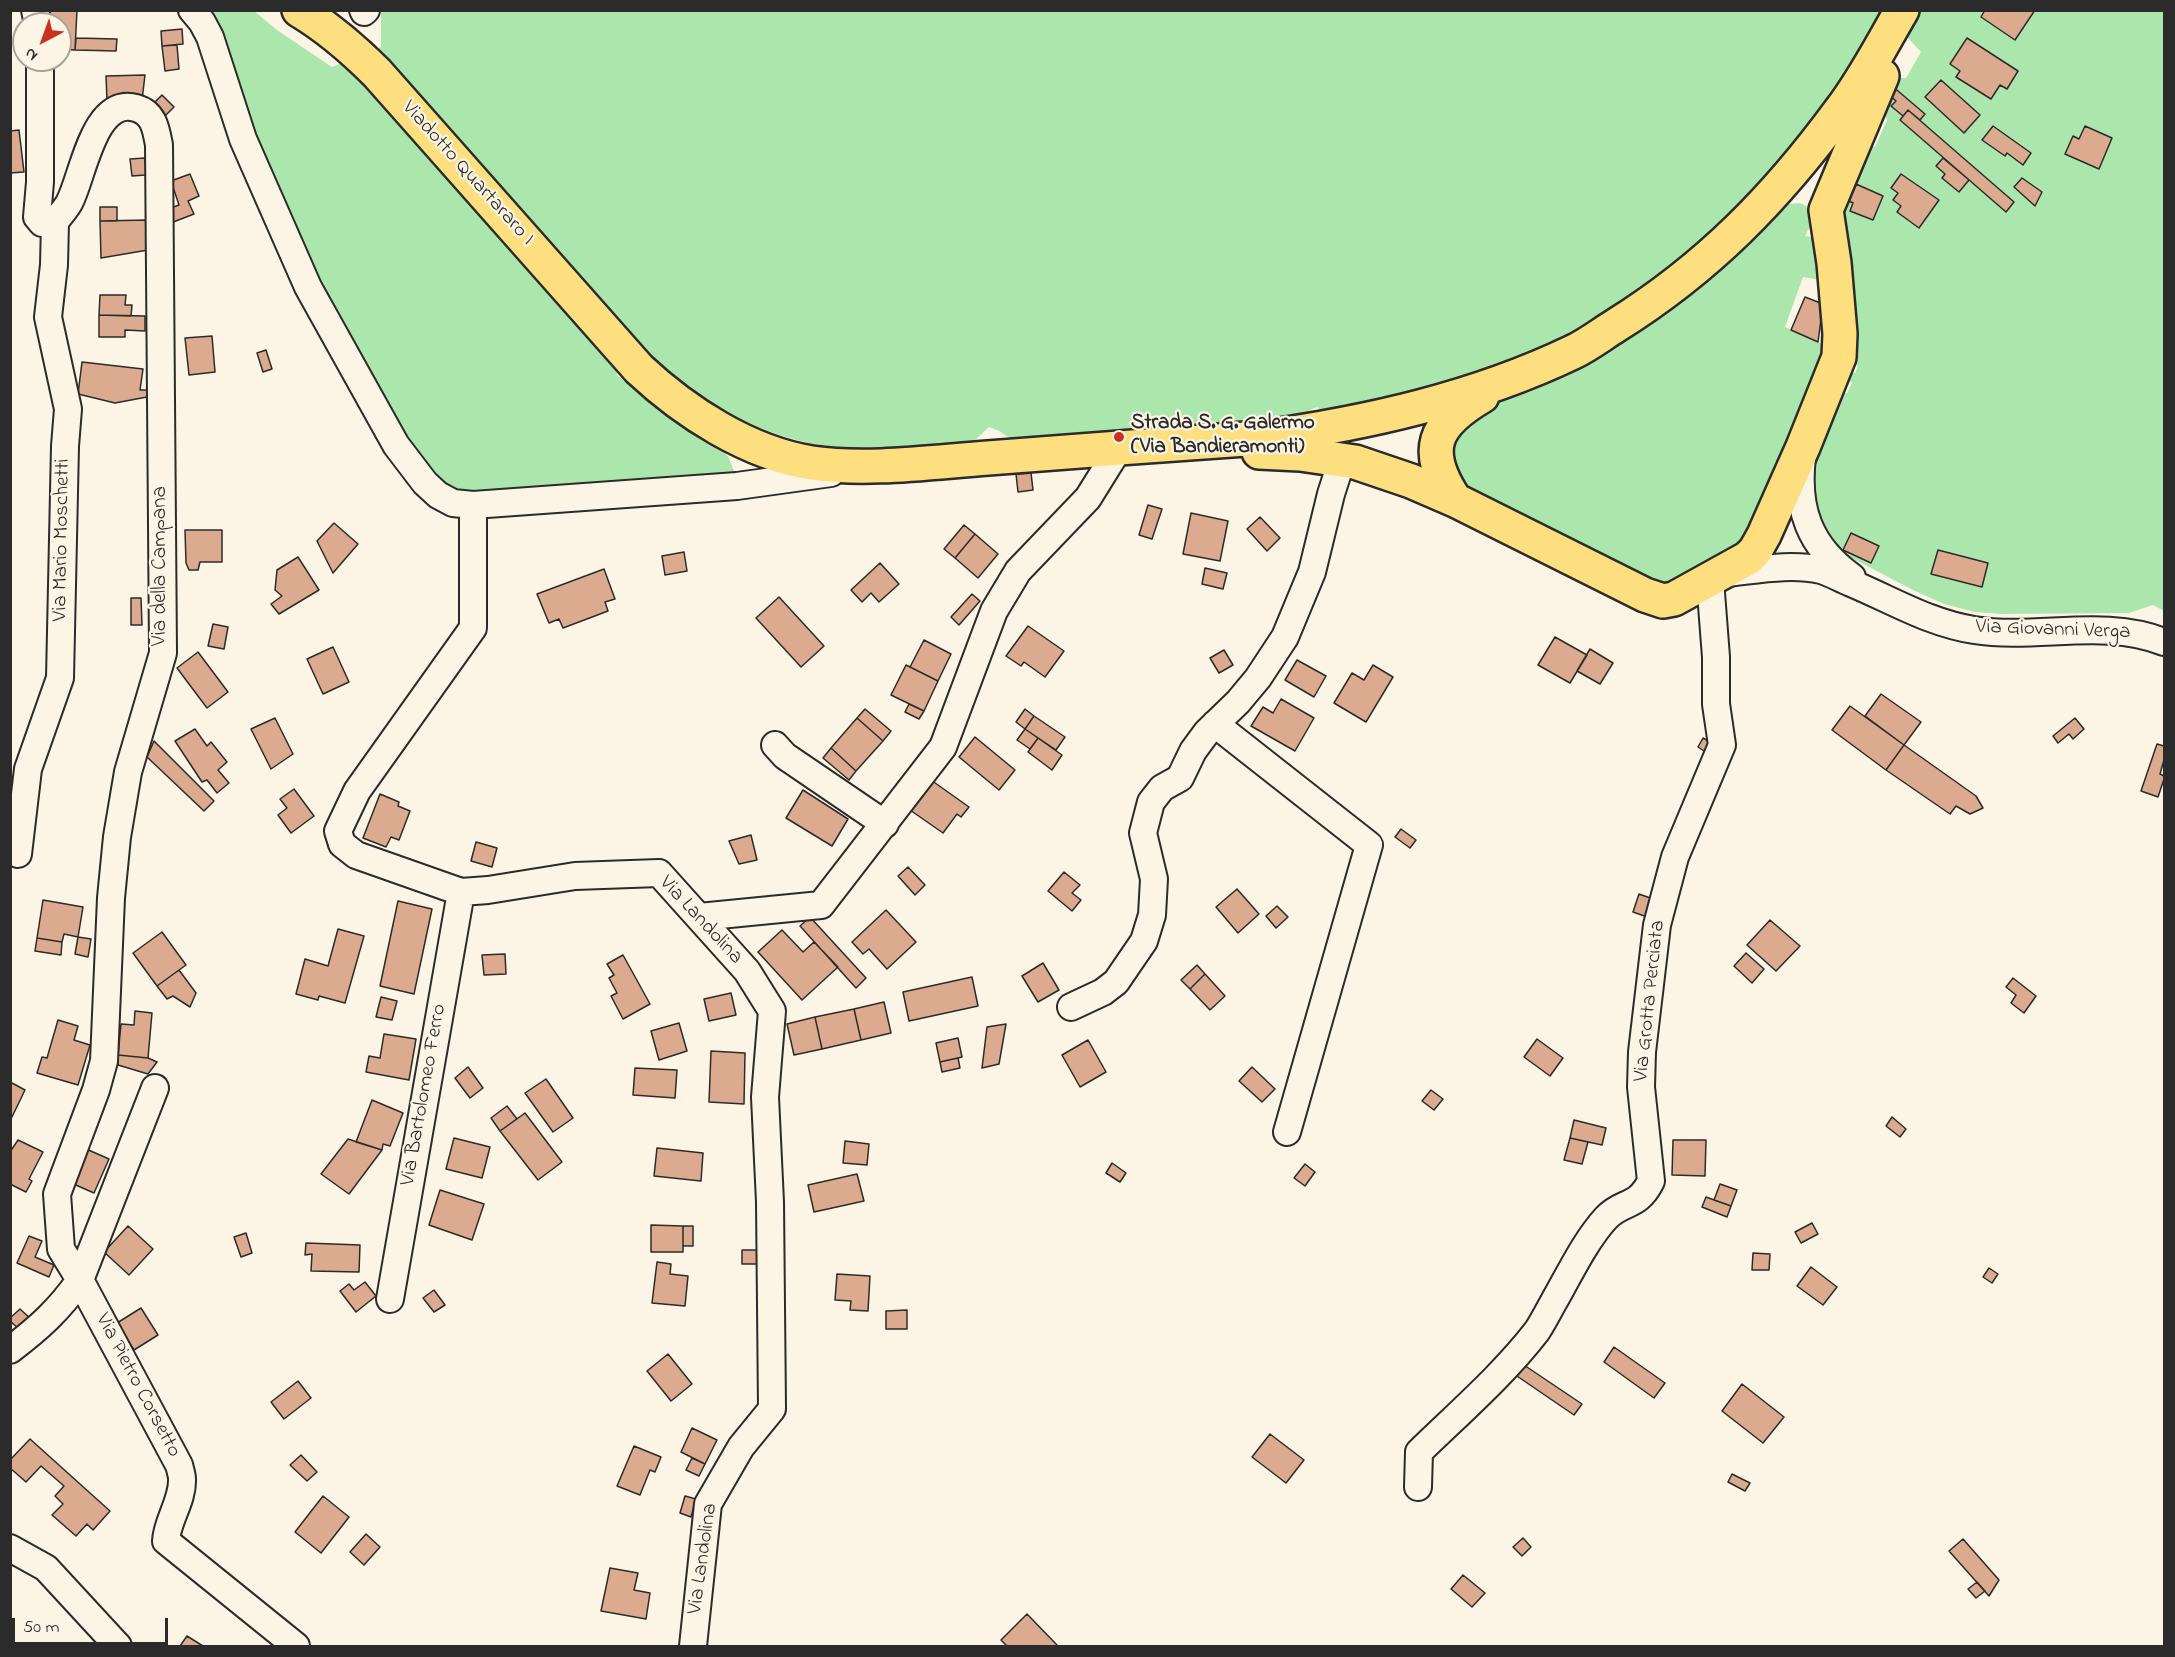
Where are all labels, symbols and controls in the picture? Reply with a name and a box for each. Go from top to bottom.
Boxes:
north arrow [12,12,72,72]
text: N [20,41,43,67]
street label: Viadotto Quartararo I [395,96,539,252]
place label: Strada S. G. Galermo (Via Bandieramonti) [1131,412,1315,462]
marker: Strada S. G. Galermo (Via Bandieramonti) [1112,430,1126,444]
street label: Via Mario Moschetti [49,458,77,622]
street label: Via della Campana [149,486,175,646]
street label: Via Giovanni Verga [1975,616,2131,646]
street label: Via Landolina [653,872,747,970]
street label: Via Grotta Perciata [1630,919,1672,1083]
street label: Via Bartolomeo Ferro [397,1002,453,1188]
street label: Via Pietro Corsetto [89,1310,185,1462]
street label: Via Landolina [684,1502,724,1616]
scale bar [15,1606,171,1644]
text: 50 m [23,1615,60,1641]

